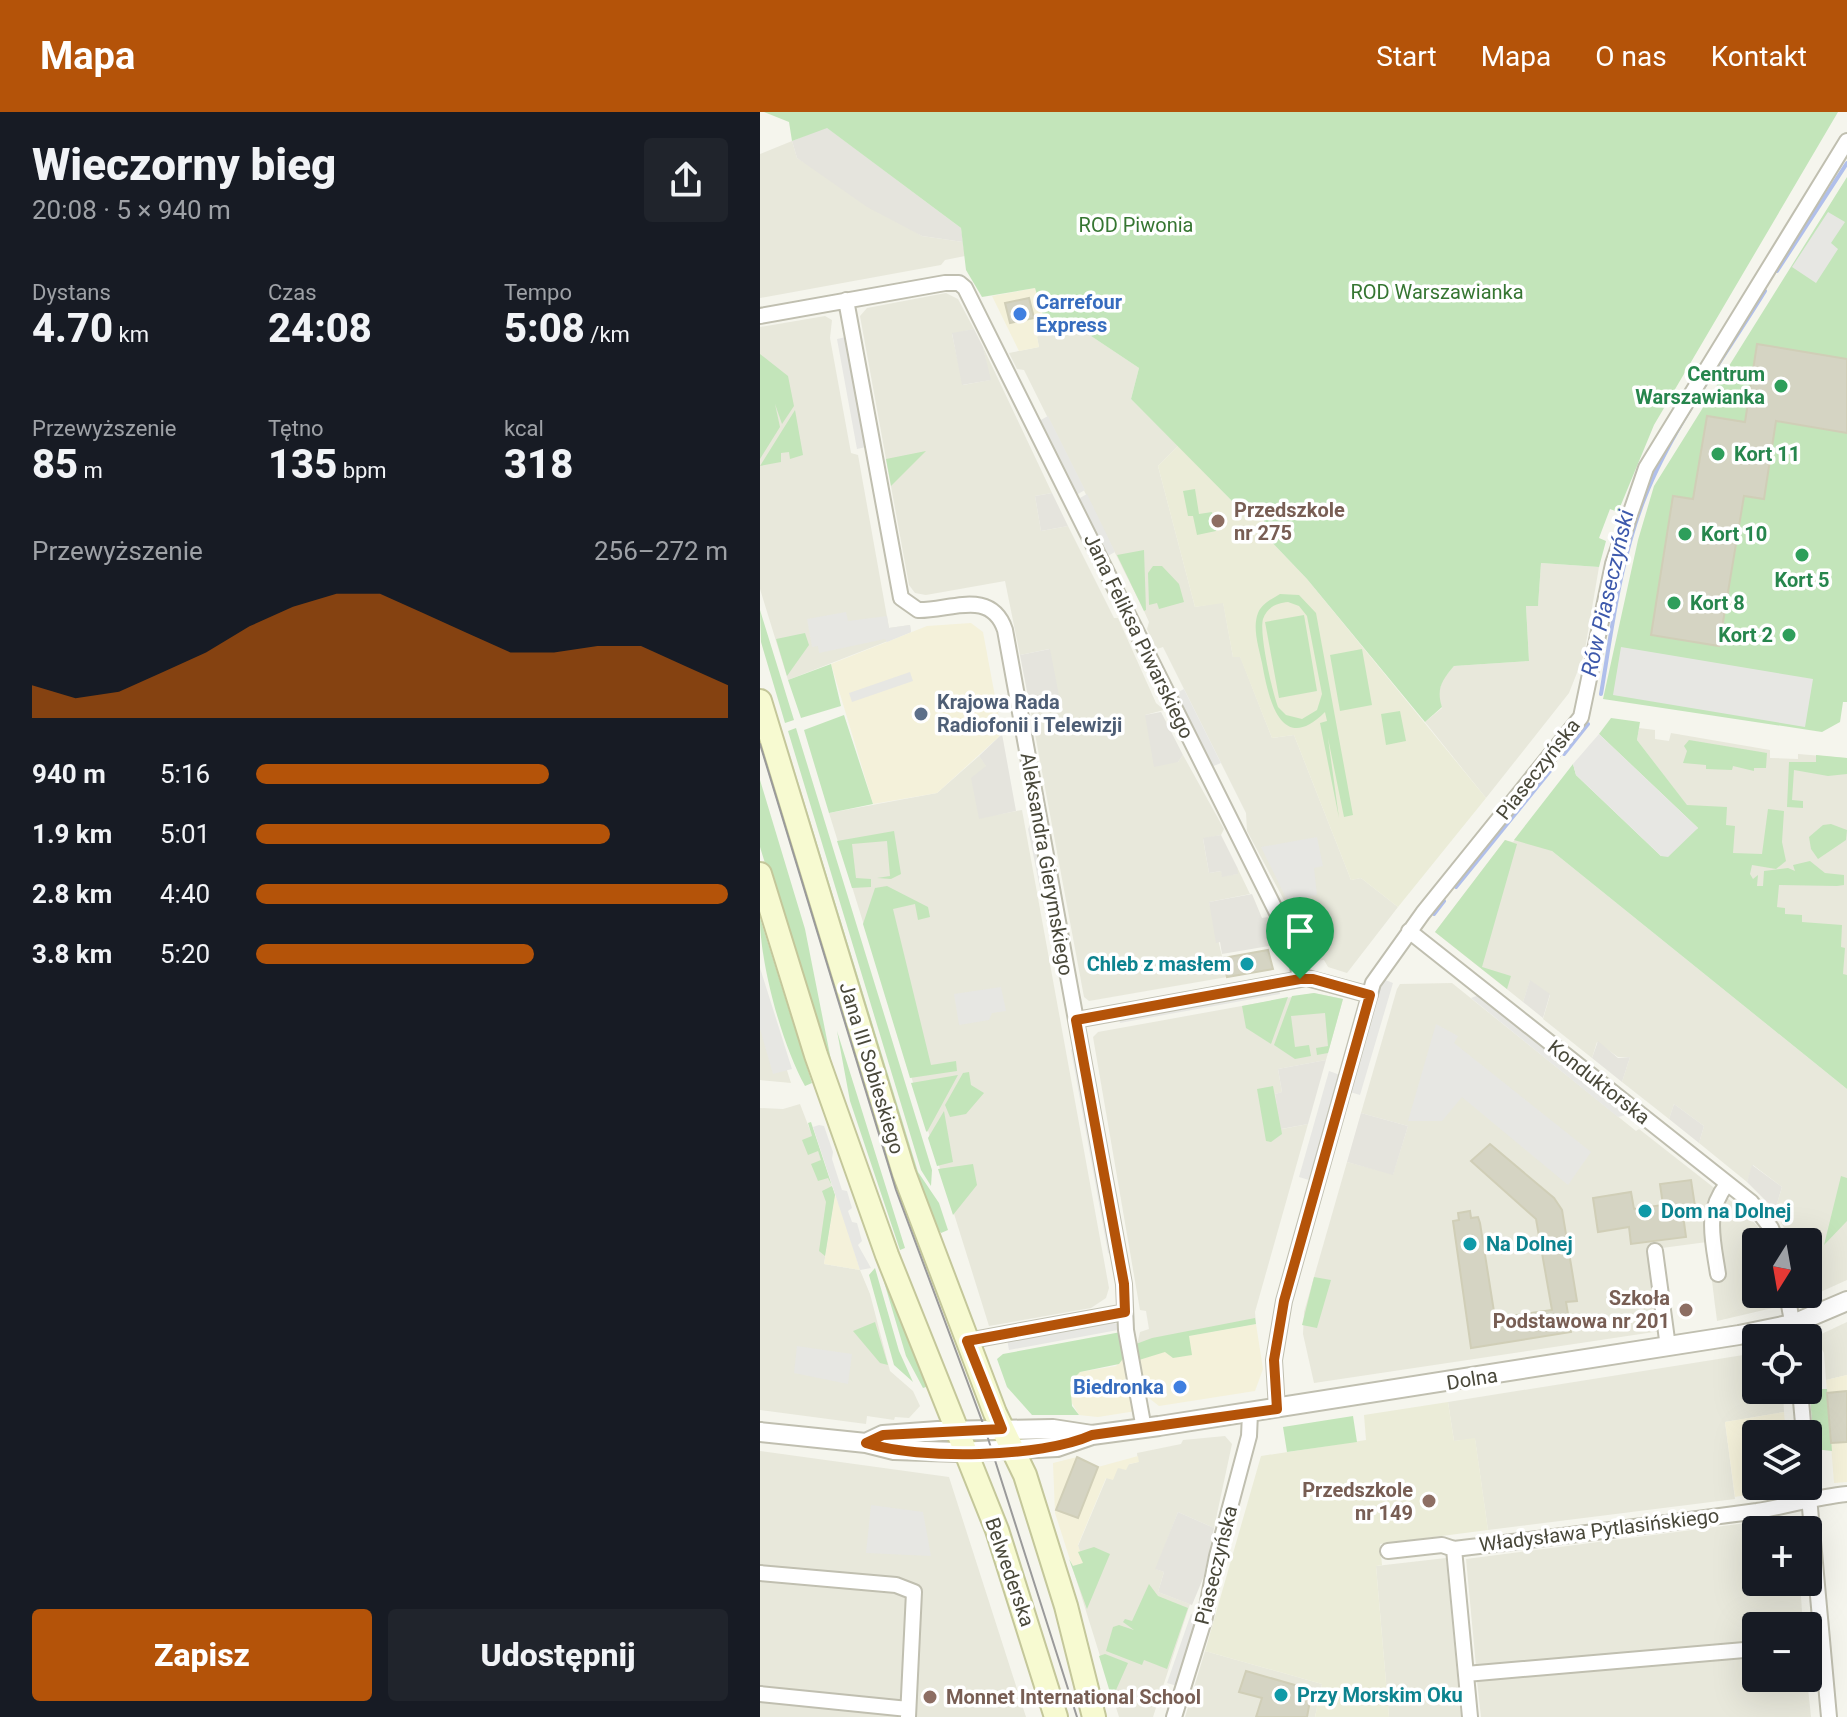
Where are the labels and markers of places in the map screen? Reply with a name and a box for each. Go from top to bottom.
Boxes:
place label: Carrefour Express [1036,290,1123,337]
marker: Carrefour Express [1011,305,1029,323]
place label: Centrum Warszawianka [1635,362,1765,409]
marker: Centrum Warszawianka [1772,377,1790,395]
place label: Kort 11 [1734,442,1800,466]
marker: Kort 11 [1709,445,1727,463]
place label: Przedszkole nr 275 [1234,498,1345,545]
marker: Przedszkole nr 275 [1209,512,1227,530]
place label: Kort 10 [1701,522,1767,546]
marker: Kort 10 [1676,525,1694,543]
marker: Kort 5 [1793,546,1811,564]
place label: Kort 5 [1775,568,1829,592]
place label: Kort 8 [1690,591,1745,615]
marker: Kort 8 [1665,594,1683,612]
place label: Kort 2 [1718,623,1773,647]
marker: Kort 2 [1780,626,1798,644]
place label: Krajowa Rada Radiofonii i Telewizji [937,690,1122,737]
marker: Krajowa Rada Radiofonii i Telewizji [912,705,930,723]
pin [1266,897,1334,979]
place label: Chleb z masłem [1087,952,1231,976]
marker: Chleb z masłem [1238,955,1256,973]
place label: Dom na Dolnej [1661,1199,1791,1223]
marker: Dom na Dolnej [1636,1202,1654,1220]
place label: Na Dolnej [1486,1232,1573,1256]
marker: Na Dolnej [1461,1235,1479,1253]
place label: Szkoła Podstawowa nr 201 [1493,1286,1670,1333]
marker: Szkoła Podstawowa nr 201 [1677,1301,1695,1319]
place label: Biedronka [1073,1375,1164,1399]
marker: Biedronka [1171,1378,1189,1396]
place label: Przedszkole nr 149 [1302,1478,1413,1525]
marker: Przedszkole nr 149 [1420,1492,1438,1510]
place label: Przy Morskim Oku [1297,1683,1463,1707]
place label: Monnet International School [946,1685,1201,1709]
marker: Przy Morskim Oku [1272,1686,1290,1704]
marker: Monnet International School [921,1688,939,1706]

